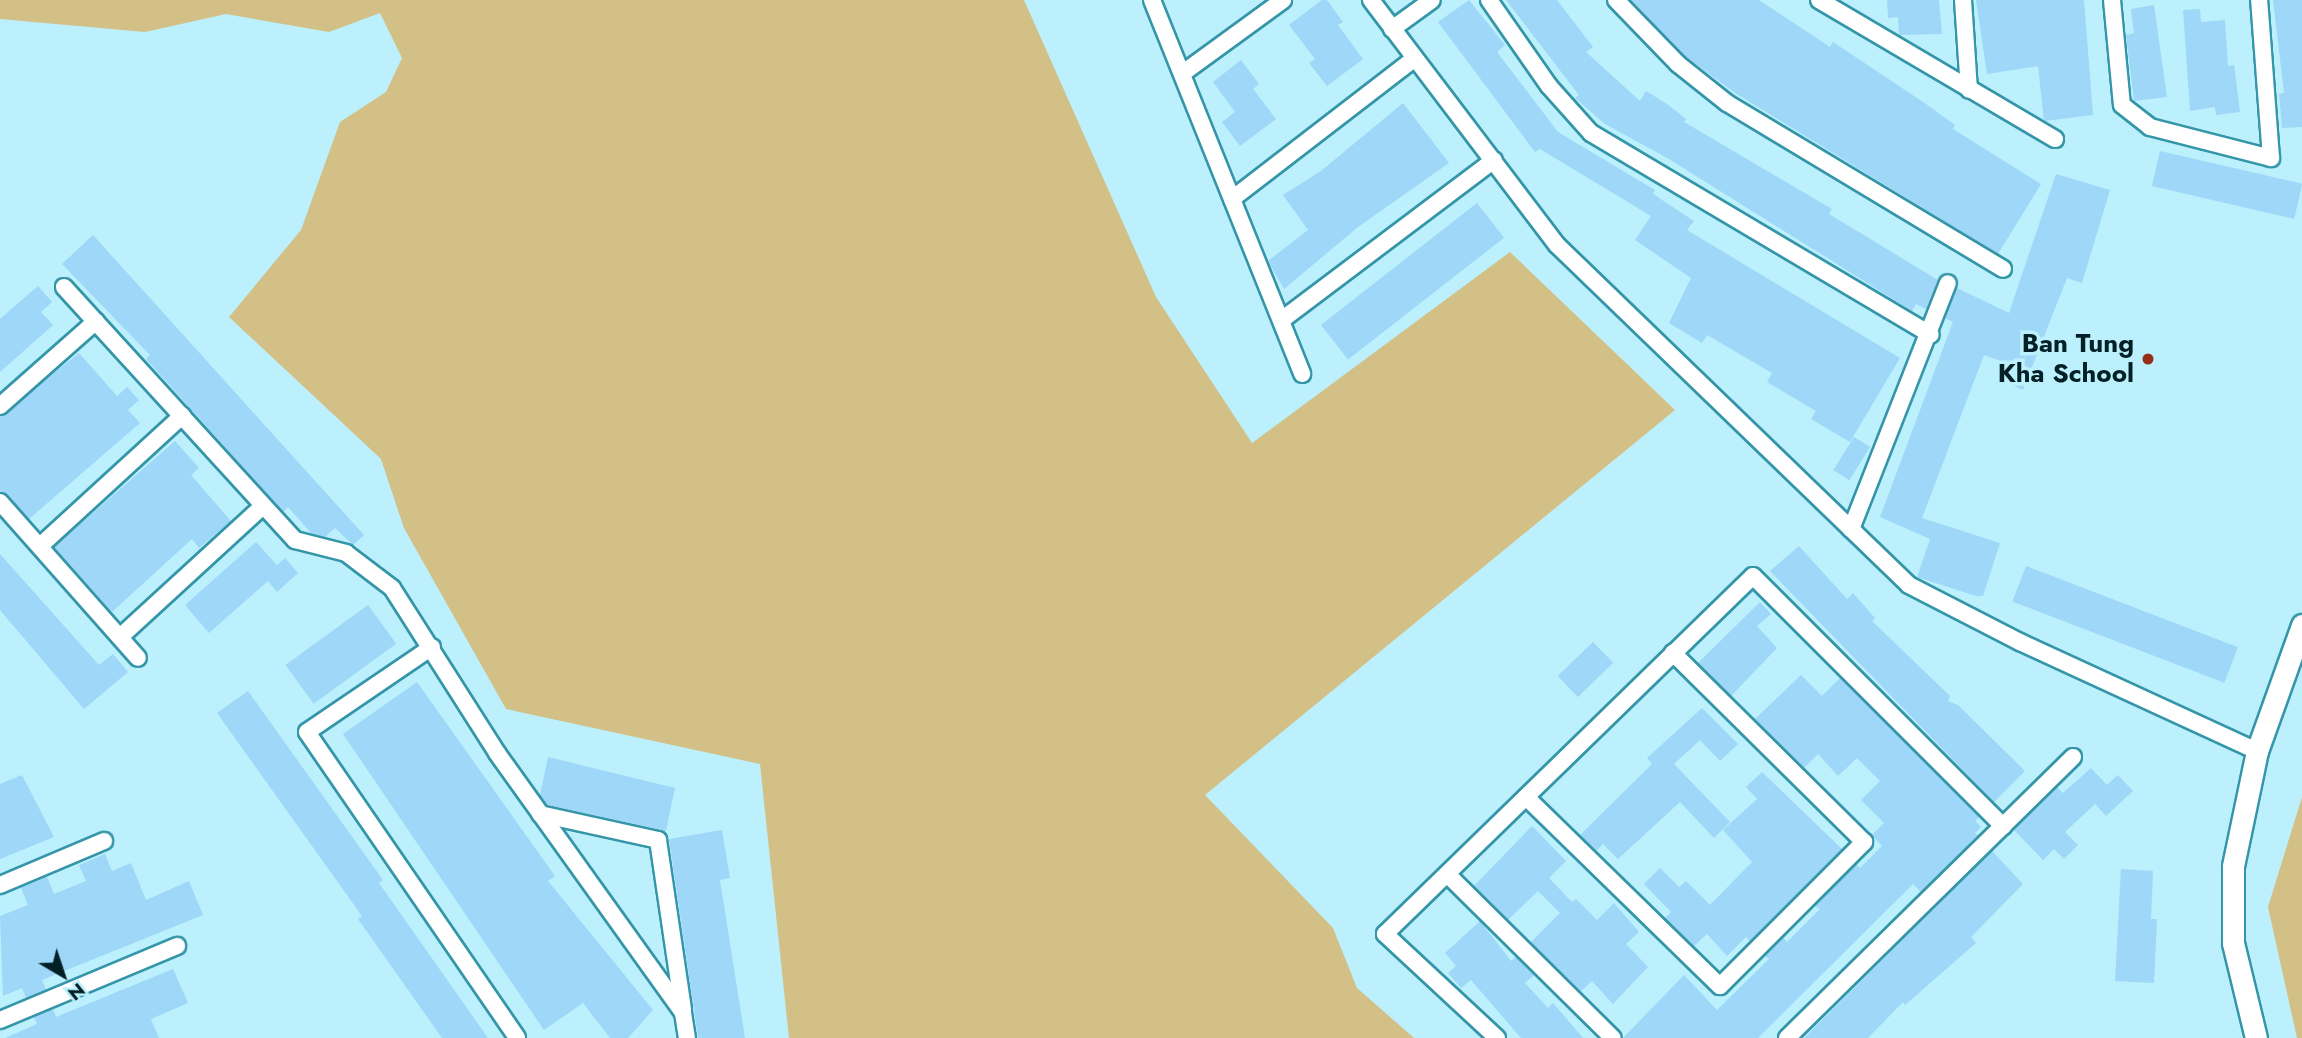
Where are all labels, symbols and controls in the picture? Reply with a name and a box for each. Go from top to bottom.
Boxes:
place label: Ban Tung Kha School [1998,328,2134,390]
marker: Ban Tung Kha School [2140,351,2156,367]
north arrow [28,940,98,1010]
text: N [62,976,91,1007]

